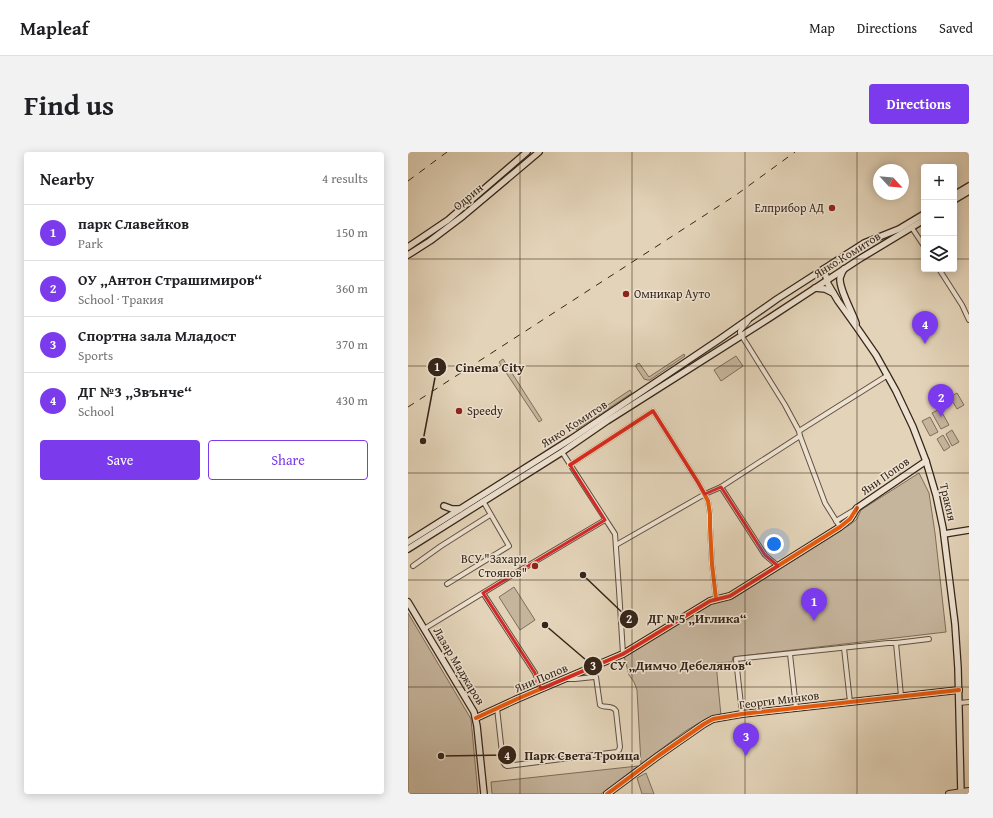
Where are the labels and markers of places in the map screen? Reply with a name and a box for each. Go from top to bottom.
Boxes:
place label: Елприбор АД [755,199,824,216]
marker: Елприбор АД [827,203,837,213]
place label: Омникар Ауто [634,285,710,302]
marker: Омникар Ауто [621,289,631,299]
pin: 4 [912,311,938,344]
callout: Cinema City [427,355,533,380]
pin: 2 [928,384,954,417]
place label: Speedy [467,402,503,419]
marker: Speedy [454,406,464,416]
place label: ВСУ "Захари Стоянов" [461,550,527,581]
marker: ВСУ "Захари Стоянов" [530,561,540,571]
pin: 1 [801,588,827,621]
callout: ДГ №5 „Иглика“ [619,606,755,631]
callout: СУ „Димчо Дебелянов“ [583,653,760,678]
pin: 3 [733,723,759,756]
callout: Парк Света Троица [497,743,648,768]

